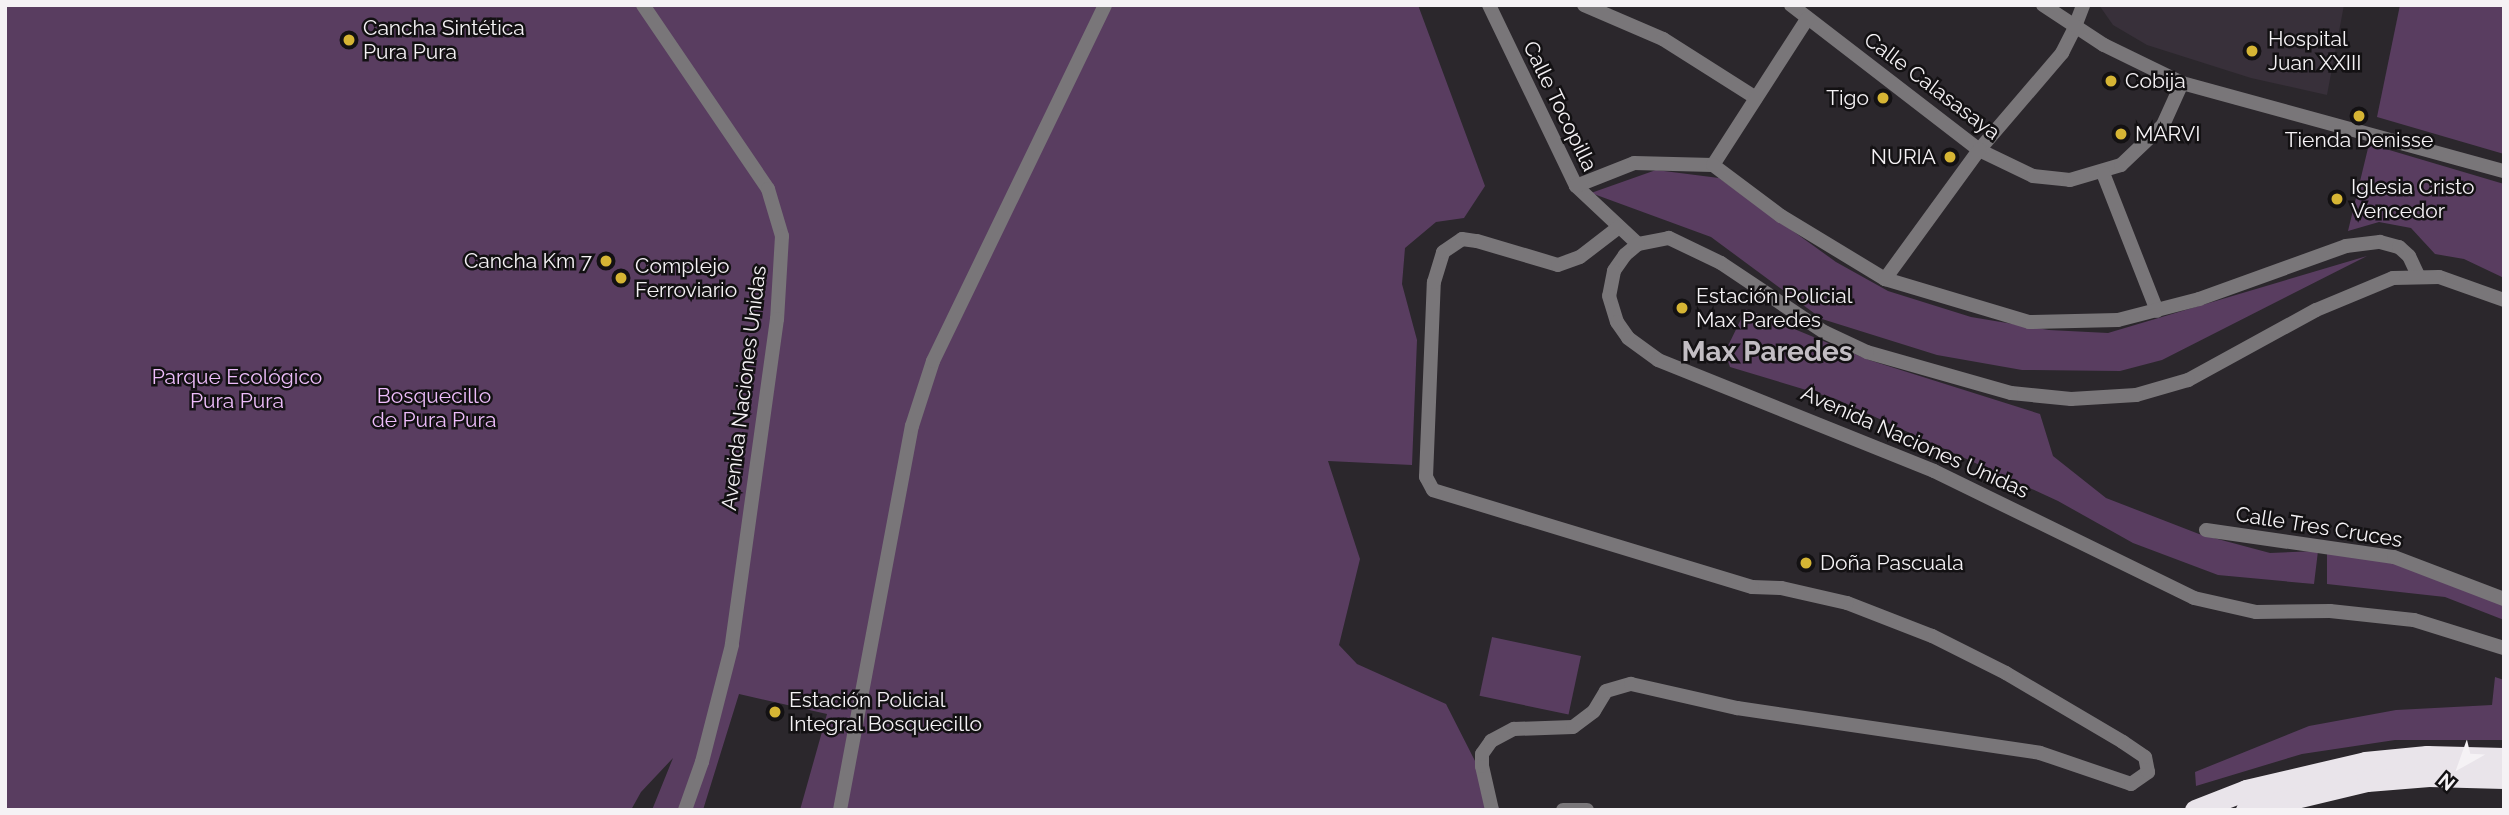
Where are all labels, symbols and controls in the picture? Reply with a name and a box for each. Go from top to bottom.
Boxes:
place label: Cancha Sintética Pura Pura [363,15,525,65]
place label: Hospital Juan XXIII [2268,26,2362,76]
street label: Calle Calasasaya [1859,27,2005,145]
marker: Cancha Sintética Pura Pura [341,32,357,48]
street label: Calle Tocopilla [1517,37,1603,175]
marker: Hospital Juan XXIII [2242,41,2262,61]
place label: Cobija [2125,68,2186,94]
marker: Cobija [2103,73,2119,89]
place label: Tigo [1826,85,1869,111]
marker: Tigo [1875,90,1891,106]
marker: Tienda Denisse [2351,108,2367,124]
place label: MARVI [2135,121,2200,147]
marker: MARVI [2113,126,2129,142]
place label: Tienda Denisse [2285,127,2433,153]
place label: NURIA [1871,144,1936,170]
marker: NURIA [1942,149,1958,165]
place label: Iglesia Cristo Vencedor [2351,174,2474,224]
marker: Iglesia Cristo Vencedor [2329,191,2345,207]
place label: Cancha Km 7 [464,248,592,274]
marker: Cancha Km 7 [598,253,614,269]
place label: Complejo Ferroviario [635,253,737,303]
street label: Avenida Naciones Unidas [716,264,772,512]
marker: Complejo Ferroviario [613,270,629,286]
place label: Estación Policial Max Paredes [1696,283,1852,333]
marker: Estación Policial Max Paredes [1674,300,1690,316]
district label: Max Paredes [1681,335,1853,369]
park label: Parque Ecológico Pura Pura [152,364,322,414]
street label: Avenida Naciones Unidas [1797,380,2033,504]
park label: Bosquecillo de Pura Pura [372,383,496,433]
street label: Calle Tres Cruces [2234,501,2404,553]
place label: Doña Pascuala [1820,550,1964,576]
marker: Doña Pascuala [1798,555,1814,571]
place label: Estación Policial Integral Bosquecillo [789,687,983,737]
marker: Estación Policial Integral Bosquecillo [767,704,783,720]
north arrow [2425,731,2495,801]
text: N [2434,769,2459,795]

